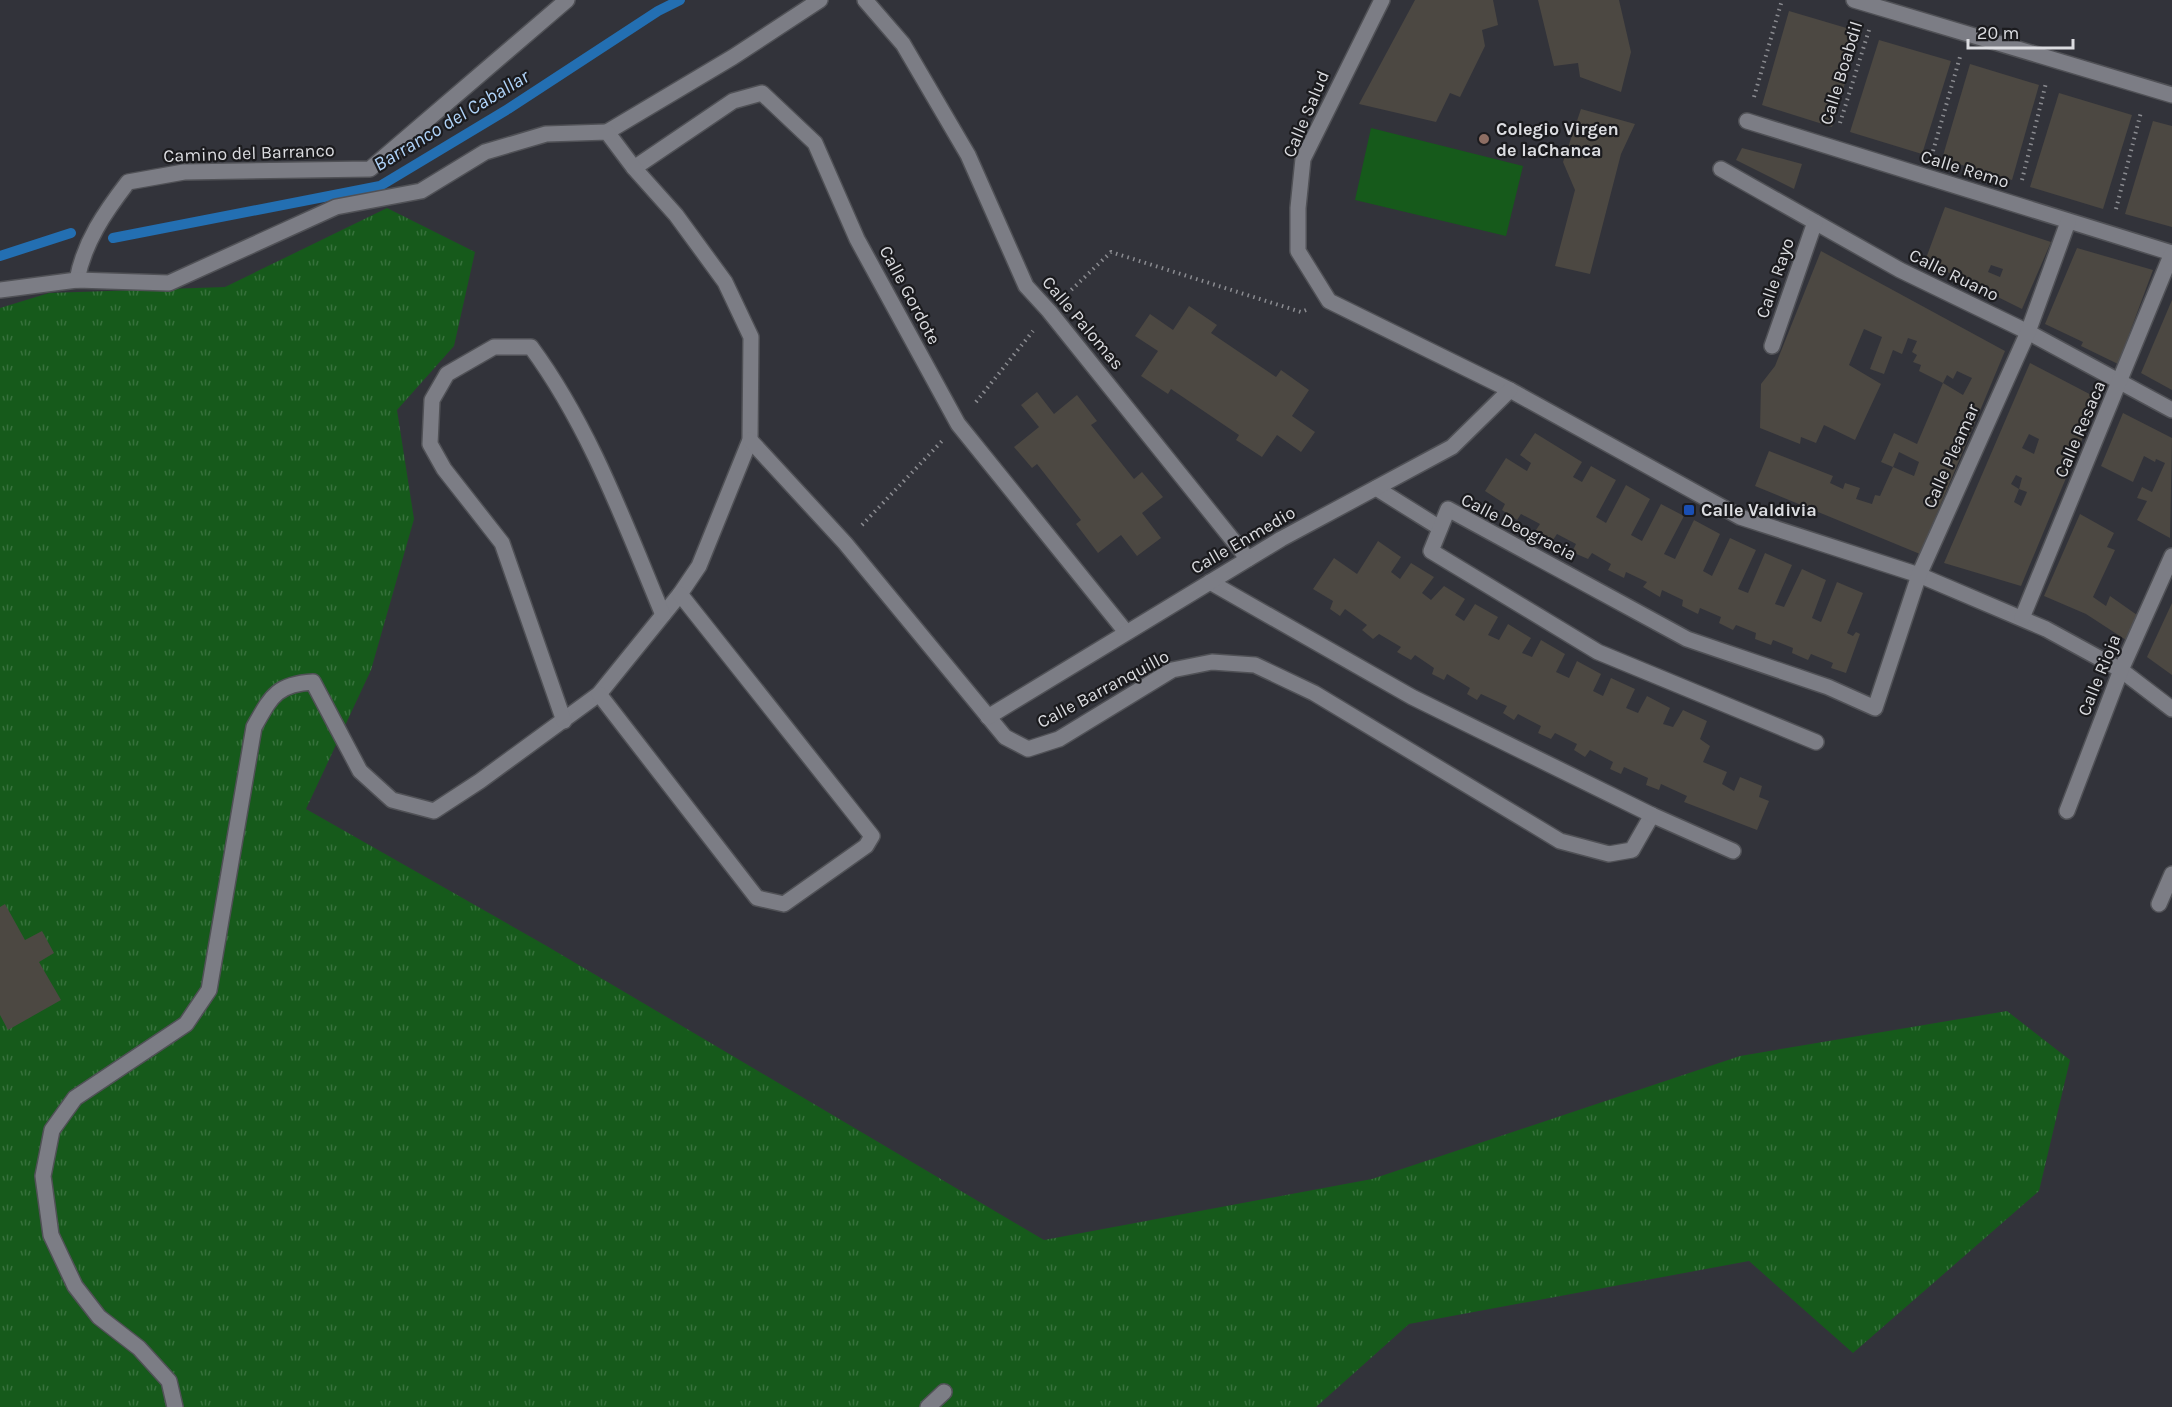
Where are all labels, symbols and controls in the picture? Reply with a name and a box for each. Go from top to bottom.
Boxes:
scale bar [1968,12,2073,50]
street label: Calle Boabdil [1815,19,1867,127]
text: 20 m [1977,22,2019,44]
water label: Barranco del Caballar [369,64,534,176]
street label: Calle Salud [1278,67,1334,161]
place label: Colegio Virgen de laChanca [1496,118,1619,161]
marker: Colegio Virgen de laChanca [1477,132,1491,146]
street label: Camino del Barranco [163,139,335,167]
street label: Calle Remo [1918,145,2012,193]
street label: Calle Rayo [1751,235,1799,321]
street label: Calle Gordote [875,242,945,348]
street label: Calle Ruano [1906,244,2002,306]
street label: Calle Palomas [1037,272,1129,374]
street label: Calle Resaca [2050,377,2110,481]
street label: Calle Pleamar [1918,400,1984,512]
street label: Calle Deogracia [1458,488,1580,566]
place label: Calle Valdivia [1701,499,1817,521]
street label: Calle Enmedio [1187,501,1299,579]
marker: Calle Valdivia [1682,503,1696,517]
street label: Calle Rioja [2073,631,2125,719]
street label: Calle Barranquillo [1033,645,1173,733]

